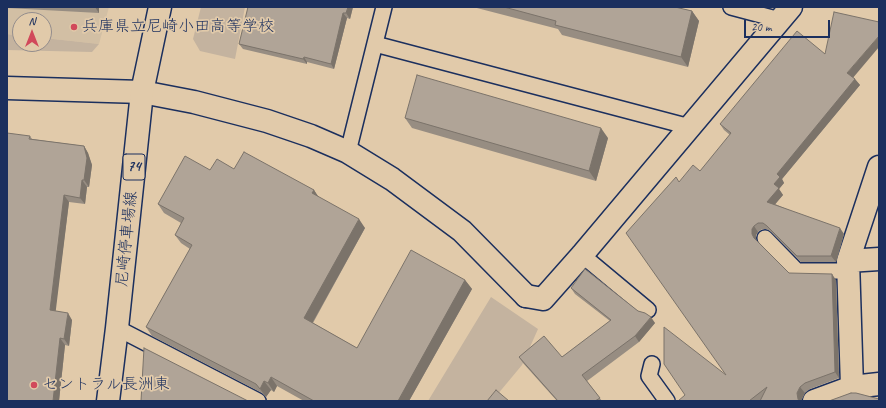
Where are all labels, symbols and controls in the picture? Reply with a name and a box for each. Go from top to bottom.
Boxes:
north arrow [12,12,52,52]
scale bar [746,12,832,38]
text: N [29,14,35,28]
place label: 兵庫県立尼崎小田高等学校 [82,17,274,37]
text: 20 m [751,19,771,35]
marker: 兵庫県立尼崎小田高等学校 [69,22,79,32]
road number: 74 [123,154,145,180]
street label: 尼崎停車場線 [112,190,142,288]
place label: セントラル長洲東 [42,375,170,395]
marker: セントラル長洲東 [29,380,39,390]

